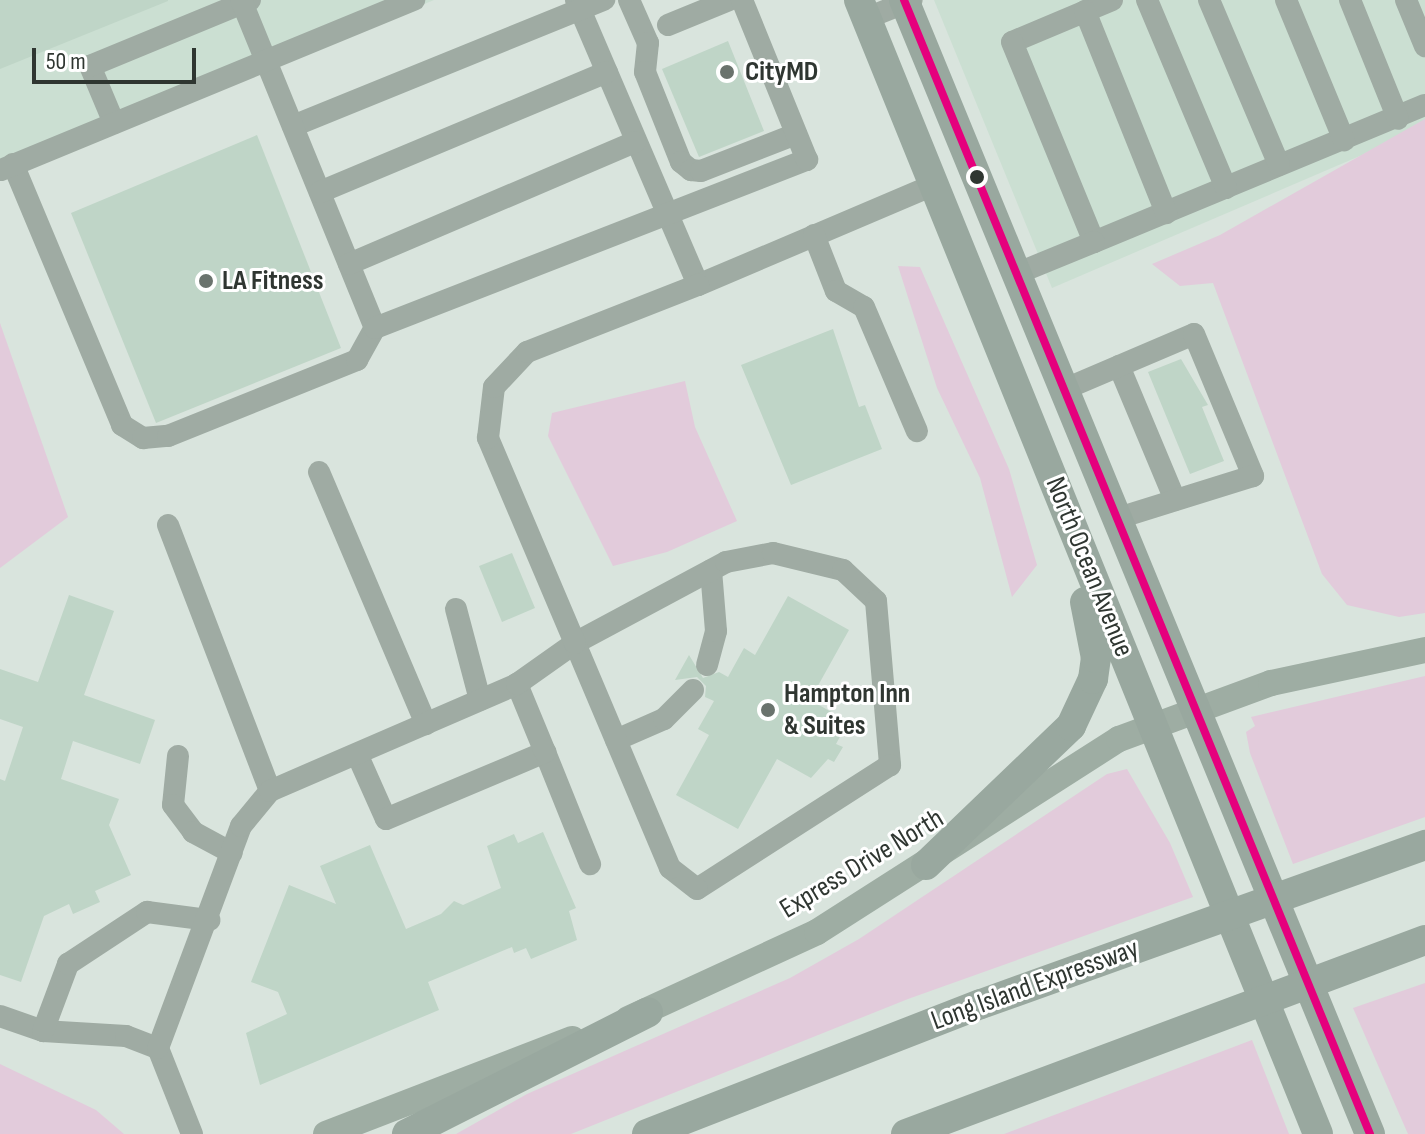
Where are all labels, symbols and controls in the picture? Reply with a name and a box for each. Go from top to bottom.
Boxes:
scale bar [36,32,200,82]
text: 50 m [46,47,86,76]
place label: CityMD [745,55,818,89]
marker: CityMD [716,61,738,83]
unlabelled marker [969,169,985,185]
place label: LA Fitness [222,264,323,298]
marker: LA Fitness [197,272,215,290]
street label: North Ocean Avenue [1038,472,1140,662]
place label: Hampton Inn & Suites [784,677,910,743]
marker: Hampton Inn & Suites [759,701,777,719]
street label: Express Drive North [774,802,950,926]
street label: Long Island Expressway [927,932,1143,1038]

